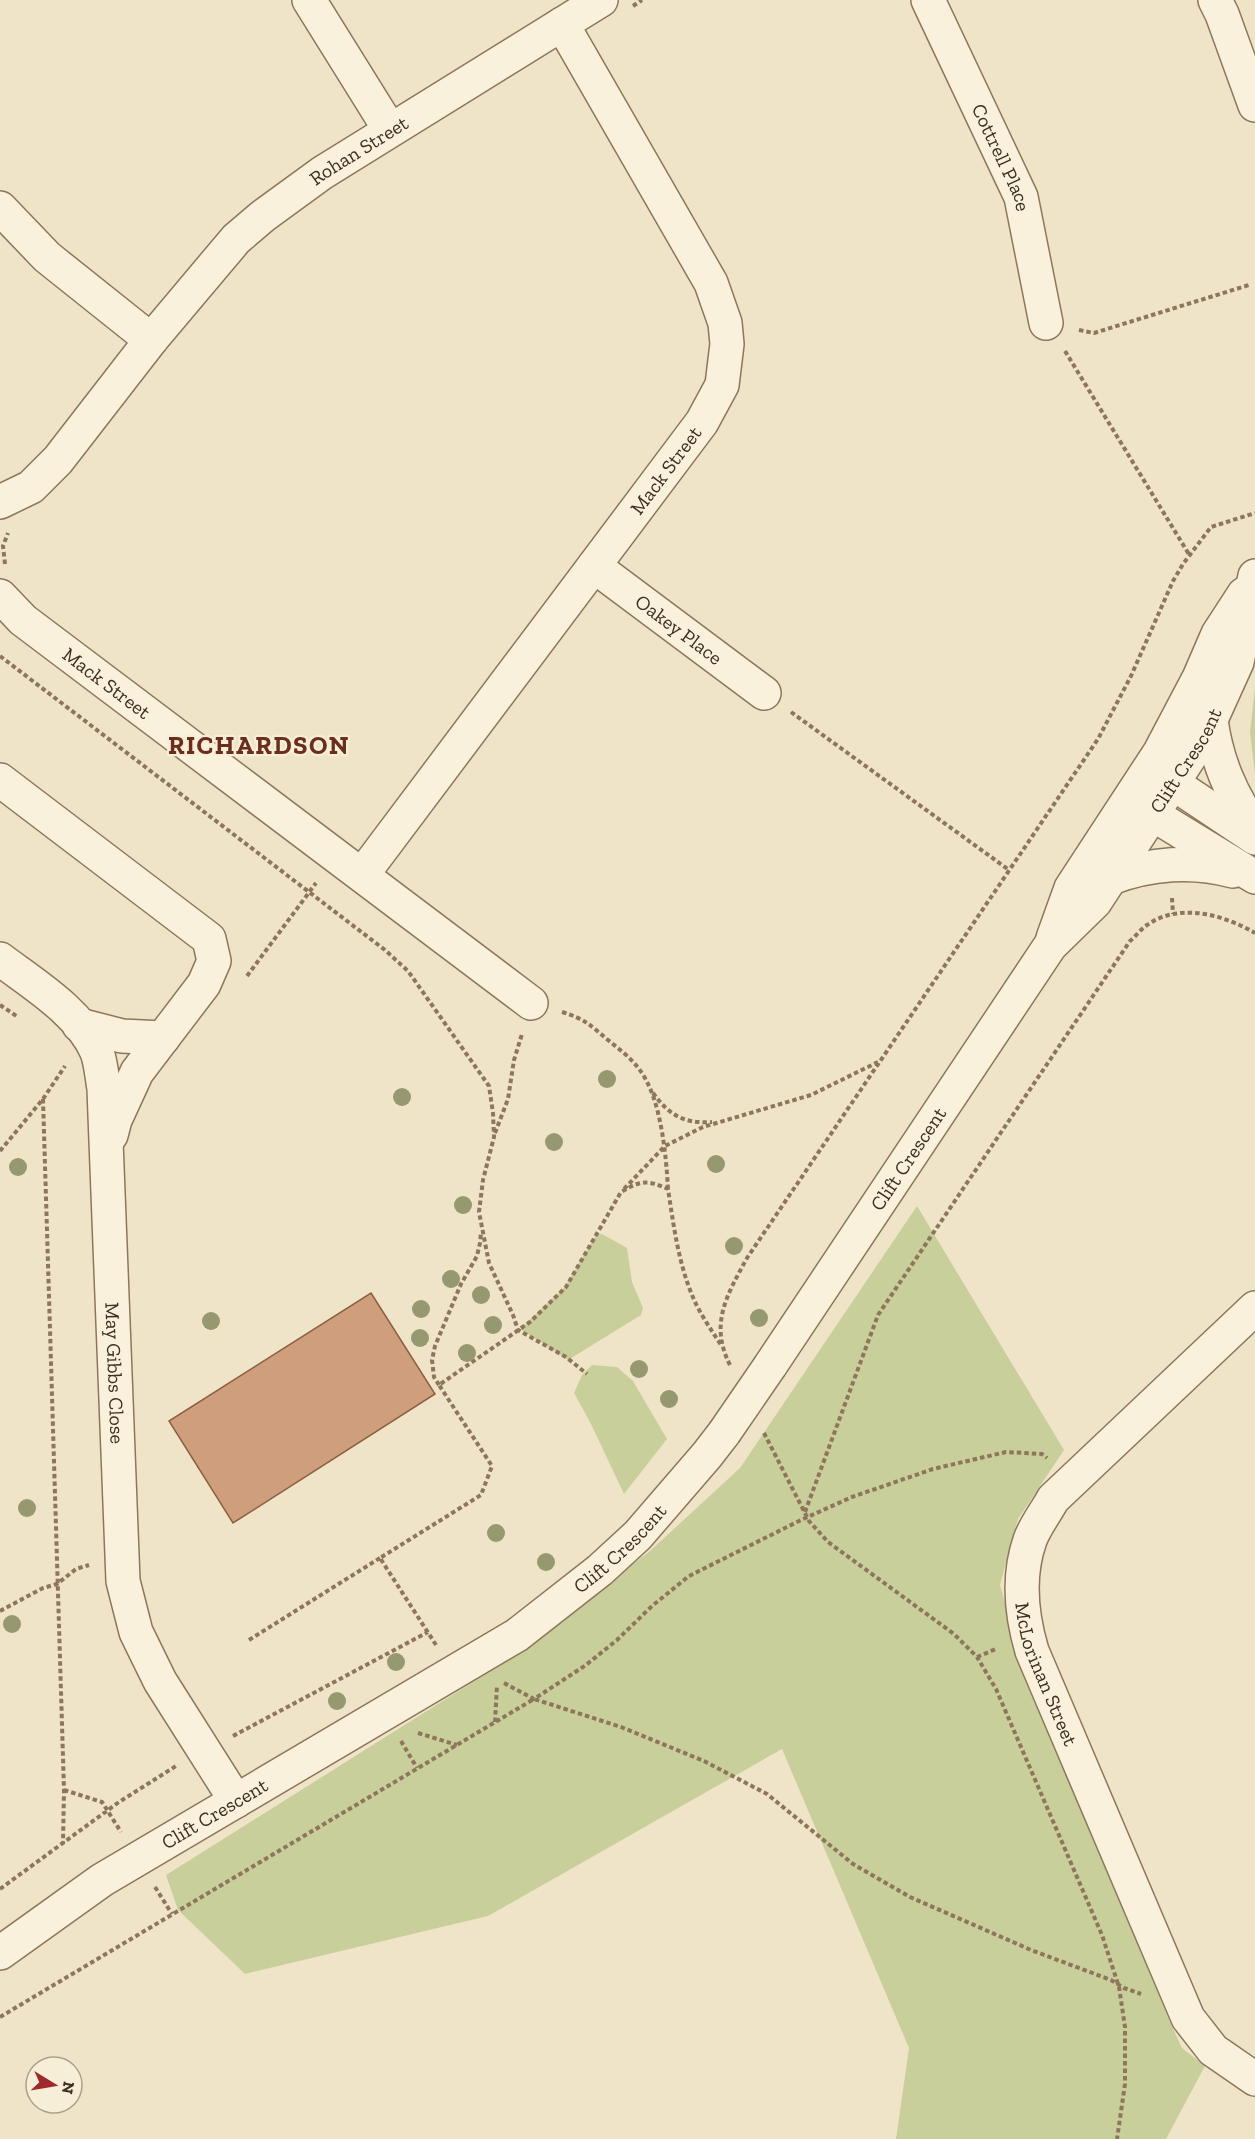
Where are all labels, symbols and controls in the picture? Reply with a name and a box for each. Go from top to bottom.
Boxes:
street label: Cottrell Place [967,100,1036,213]
street label: Rohan Street [304,110,413,190]
street label: Mack Street [625,421,707,519]
street label: Oakey Place [631,589,727,670]
street label: Mack Street [58,642,156,724]
street label: Clift Crescent [1144,704,1227,818]
district label: RICHARDSON [168,729,350,761]
street label: Clift Crescent [865,1102,952,1215]
street label: May Gibbs Close [100,1302,130,1444]
street label: Clift Crescent [569,1499,672,1598]
street label: McLorinan Street [1010,1601,1083,1750]
street label: Clift Crescent [157,1773,272,1854]
north arrow [24,2055,84,2115]
text: N [58,2080,79,2096]

